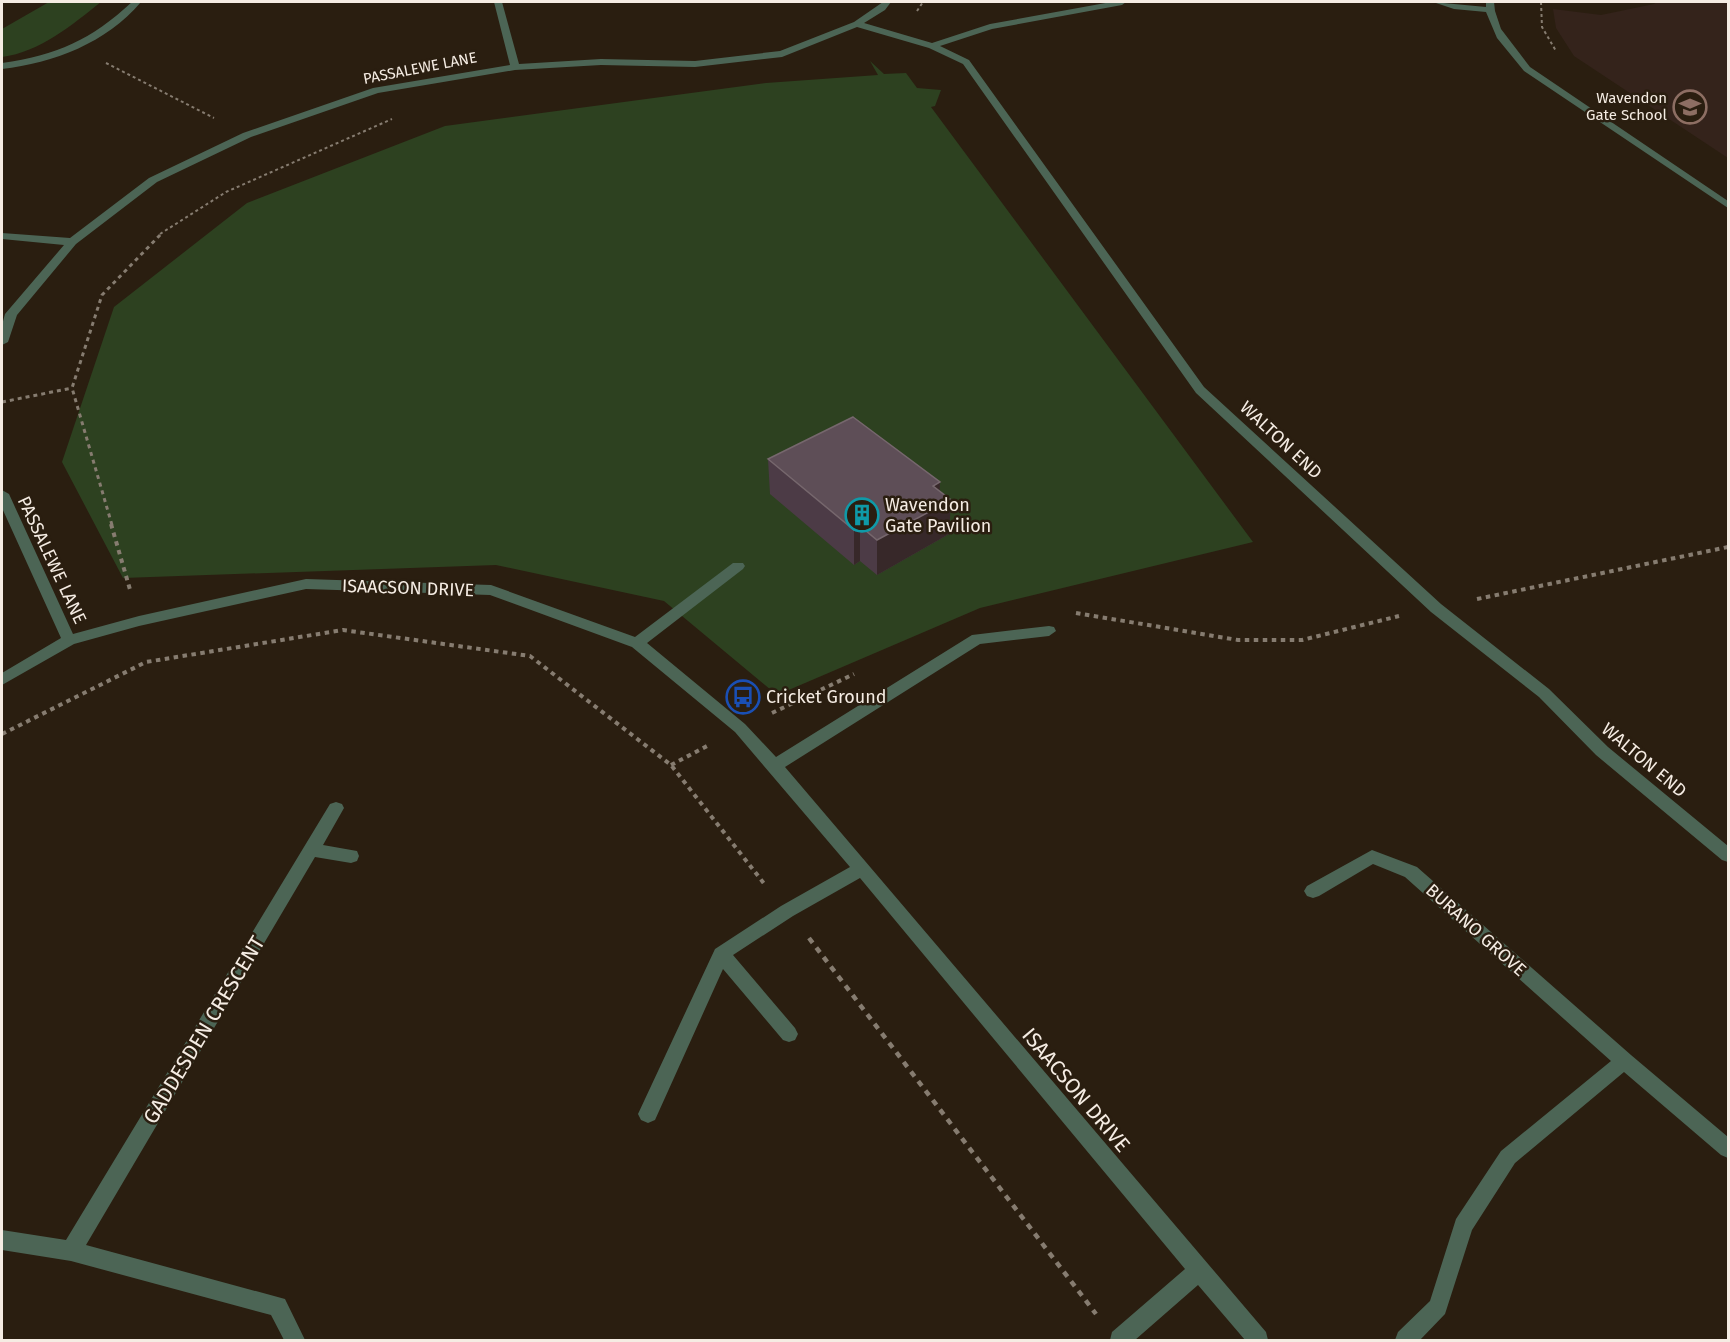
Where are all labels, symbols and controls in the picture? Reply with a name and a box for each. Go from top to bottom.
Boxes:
street label: PASSALEWE LANE [362,48,478,88]
place label: Wavendon Gate School [1586,89,1668,124]
school or university icon: Wavendon Gate School [1672,89,1708,125]
street label: WALTON END [1235,396,1327,484]
street label: PASSALEWE LANE [13,493,91,627]
place label: Wavendon Gate Pavilion [885,494,991,537]
building icon: Wavendon Gate Pavilion [844,497,880,533]
street label: ISAACSON DRIVE [342,575,474,601]
bus stop icon: Cricket Ground [725,679,761,715]
place label: Cricket Ground [766,686,887,708]
street label: WALTON END [1597,718,1691,802]
street label: BURANO GROVE [1421,879,1531,981]
street label: GADDESDEN CRESCENT [138,931,270,1129]
street label: ISAACSON DRIVE [1016,1023,1136,1157]

